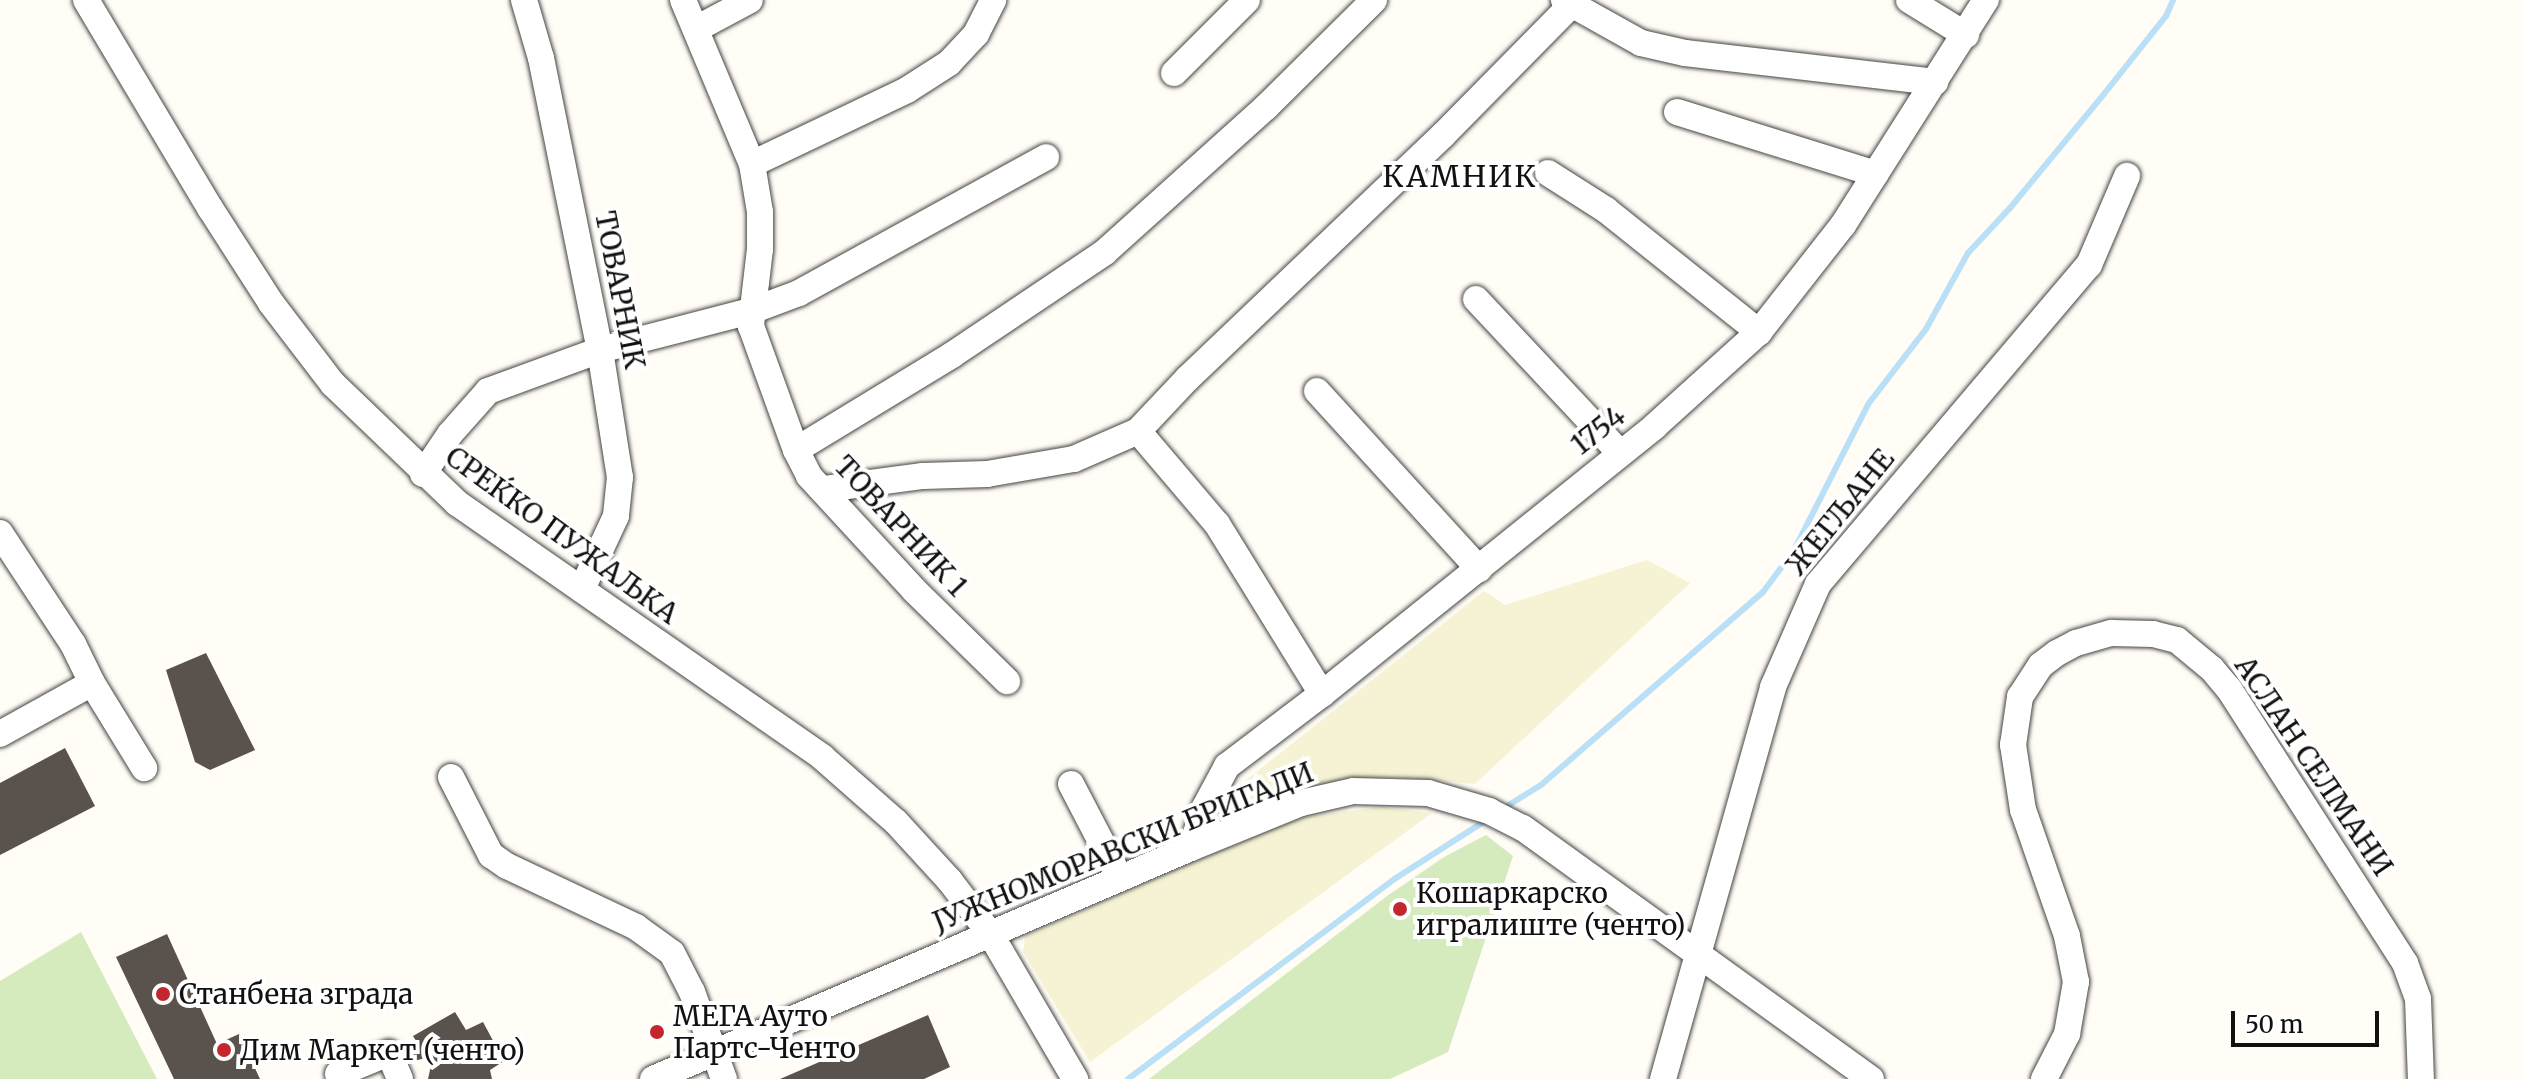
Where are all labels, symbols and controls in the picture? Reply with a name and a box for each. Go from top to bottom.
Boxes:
district label: КАМНИК [1382,158,1538,194]
street label: ТОВАРНИК [588,208,652,372]
street label: 1754 [1564,399,1632,461]
street label: СРЕЌКО ПУЖАЉКА [439,439,685,631]
street label: ЖЕГЉАНЕ [1779,442,1901,582]
street label: ТОВАРНИК 1 [827,449,975,603]
street label: АСЛАН СЕЛМАНИ [2228,650,2400,882]
street label: ЈУЖНОМОРАВСКИ БРИГАДИ [928,755,1318,939]
place label: Кошаркарско игралиште (ченто) [1416,876,1686,942]
marker: Кошаркарско игралиште (ченто) [1391,900,1409,918]
place label: Станбена зграда [179,977,413,1011]
marker: Станбена зграда [154,985,172,1003]
scale bar [2235,995,2383,1045]
place label: МЕГА Ауто Партс-Ченто [673,999,856,1065]
text: 50 m [2245,1009,2304,1040]
marker: МЕГА Ауто Партс-Ченто [648,1023,666,1041]
place label: Дим Маркет (ченто) [240,1033,525,1067]
marker: Дим Маркет (ченто) [215,1041,233,1059]

